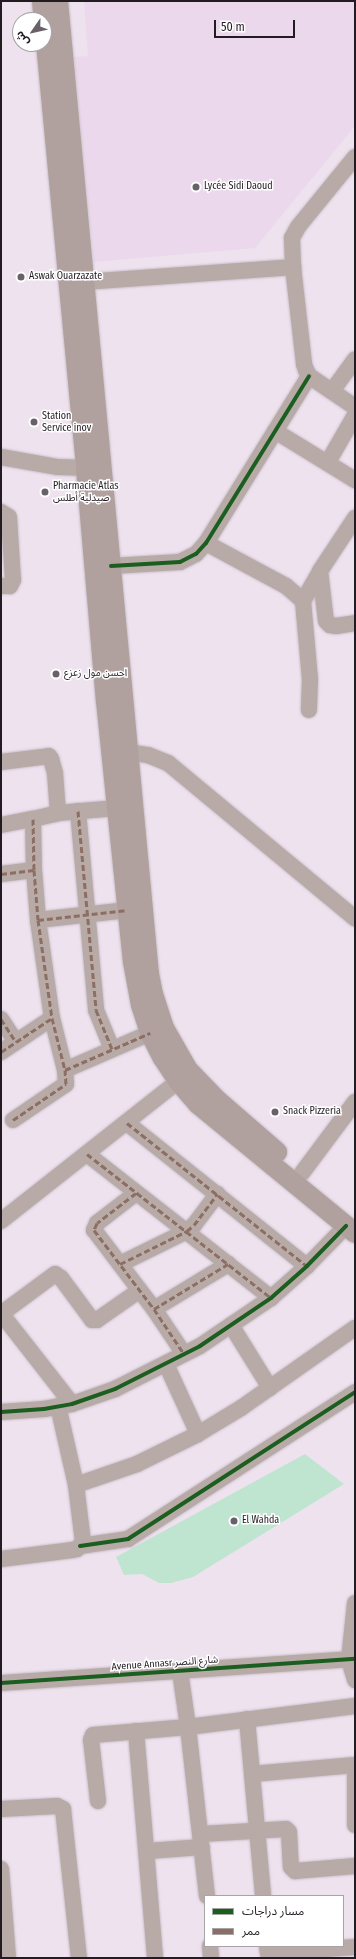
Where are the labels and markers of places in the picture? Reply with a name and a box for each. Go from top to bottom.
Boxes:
place label: Lycée Sidi Daoud [204,181,273,193]
marker: Lycée Sidi Daoud [191,182,201,192]
place label: Aswak Ouarzazate [29,271,102,283]
marker: Aswak Ouarzazate [16,272,26,282]
place label: Station Service inov [42,410,91,434]
marker: Station Service inov [29,417,39,427]
place label: Pharmacie Atlas صيدلية أطلس [53,480,118,504]
marker: Pharmacie Atlas صيدلية أطلس [40,487,50,497]
place label: احسن مول زعزع [64,668,127,680]
marker: احسن مول زعزع [51,669,61,679]
place label: Snack Pizzeria [283,1106,341,1118]
marker: Snack Pizzeria [270,1107,280,1117]
place label: El Wahda [242,1515,279,1527]
marker: El Wahda [229,1516,239,1526]

